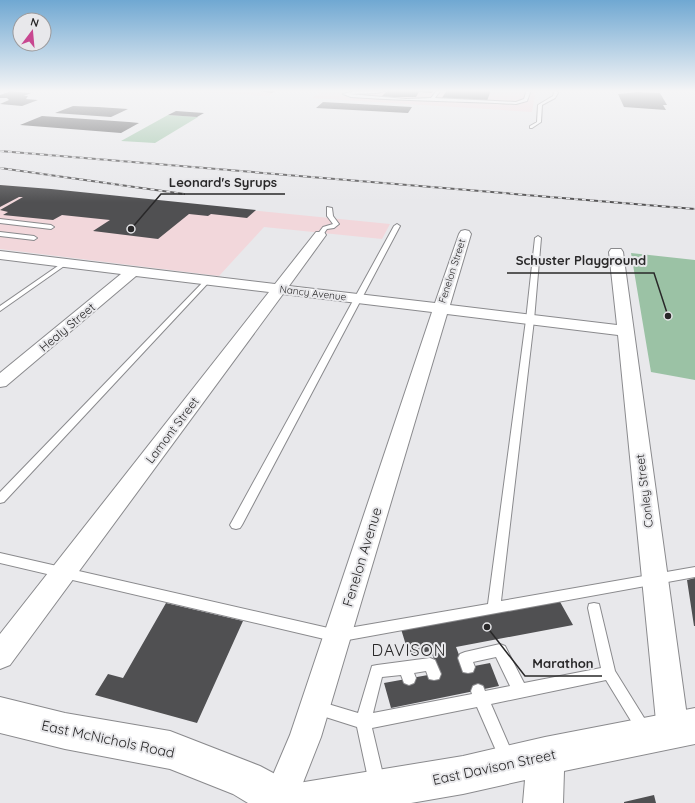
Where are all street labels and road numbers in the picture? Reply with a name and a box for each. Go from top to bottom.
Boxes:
street label: Fenelon Street [436,237,469,305]
street label: Nancy Avenue [279,282,347,304]
street label: Healy Street [36,299,98,355]
street label: Lamont Street [142,394,202,466]
street label: Conley Street [632,453,656,529]
street label: Fenelon Avenue [338,505,386,609]
street label: East McNichols Road [40,716,176,762]
street label: East Davison Street [431,745,558,789]

